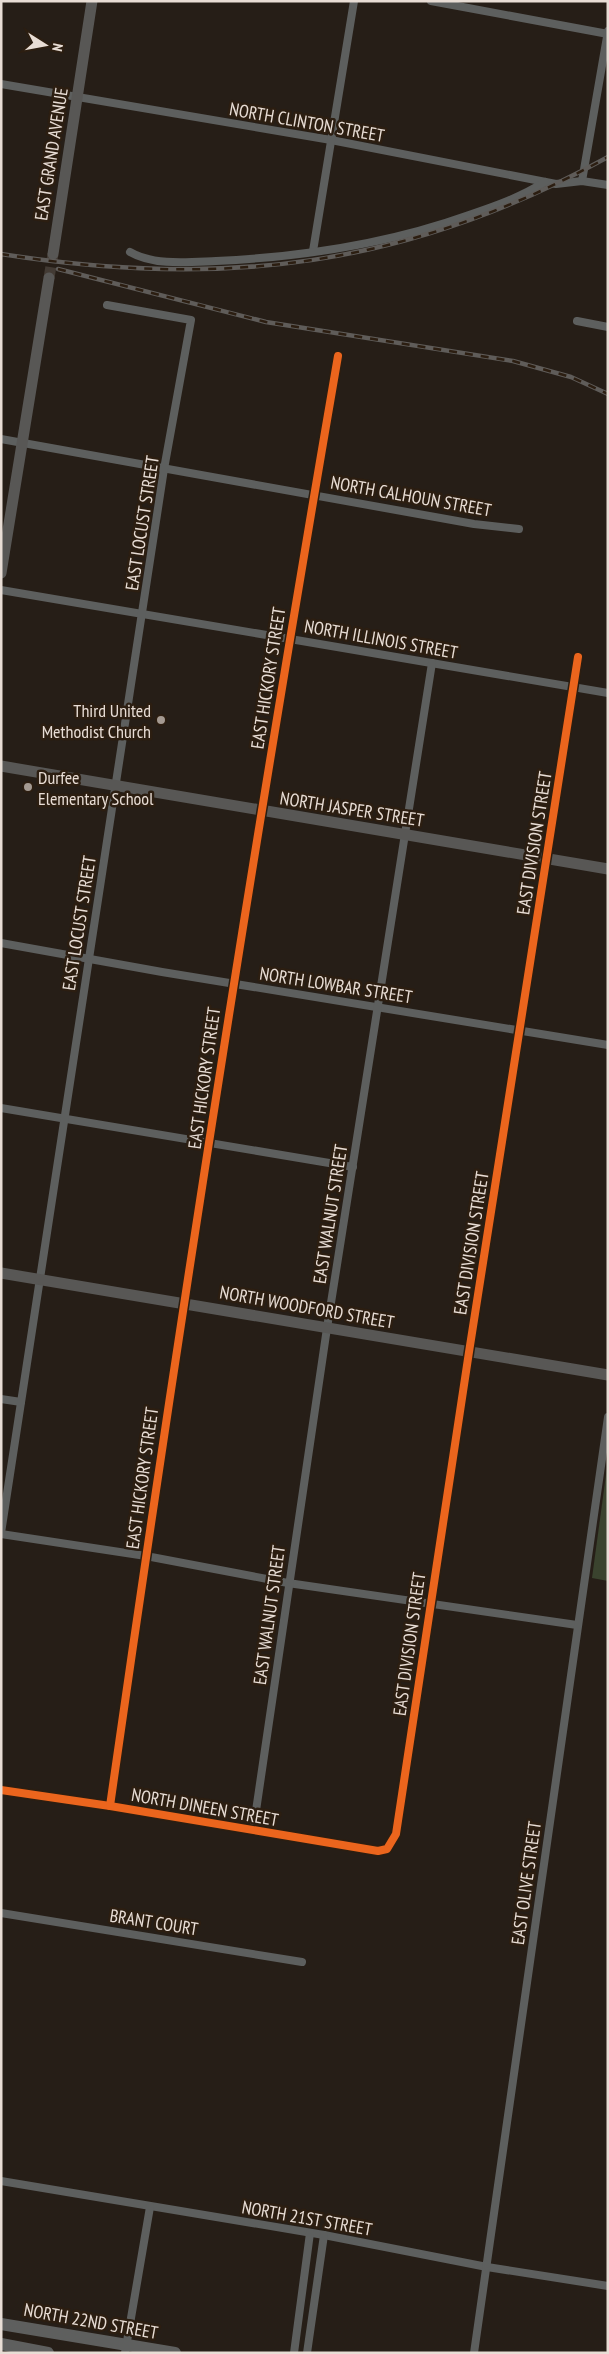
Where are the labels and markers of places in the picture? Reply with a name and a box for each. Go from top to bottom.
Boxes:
place label: Third United Methodist Church [42,699,151,743]
marker: Third United Methodist Church [155,714,167,726]
place label: Durfee Elementary School [38,766,154,810]
marker: Durfee Elementary School [22,781,34,793]

